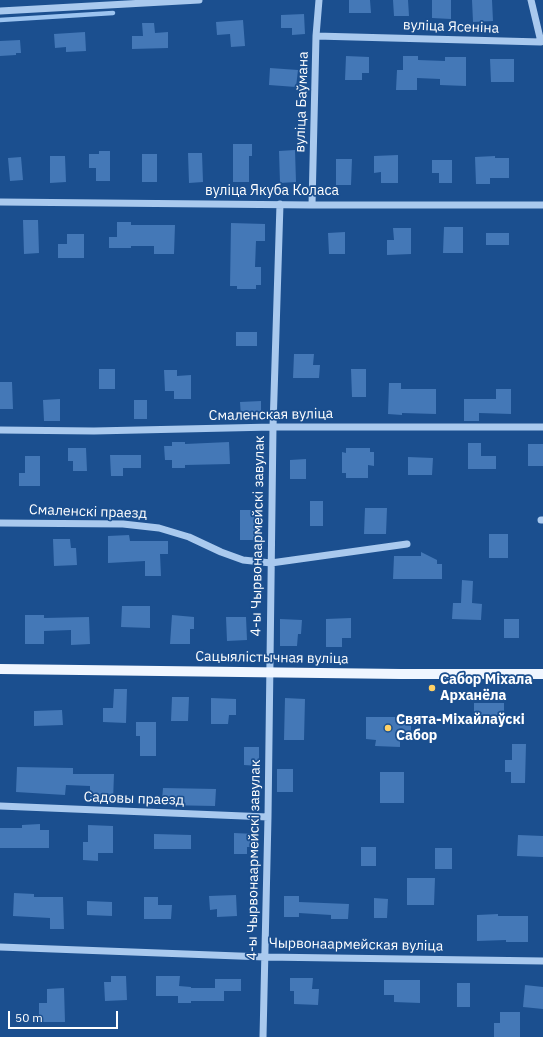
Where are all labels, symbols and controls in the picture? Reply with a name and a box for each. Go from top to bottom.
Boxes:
street label: вуліца Ясеніна [403,17,499,37]
street label: вуліца Баўмана [292,51,312,153]
street label: вуліца Якуба Коласа [205,183,339,199]
street label: Смаленская вуліца [209,406,333,424]
street label: 4-ы Чырвонаармейскі завулак [248,435,268,637]
street label: Смаленскі праезд [29,502,147,522]
street label: Сацыялістычная вуліца [195,648,349,668]
place label: Сабор Міхала Арханёла [440,672,532,704]
marker: Сабор Міхала Арханёла [427,683,437,693]
place label: Свята-Міхайлаўскі Сабор [396,712,525,744]
marker: Свята-Міхайлаўскі Сабор [383,723,393,733]
street label: 4-ы Чырвонаармейскі завулак [244,759,264,961]
street label: Садовы праезд [83,789,185,809]
street label: Чырвонаармейская вуліца [269,935,443,955]
scale bar [10,1003,120,1029]
text: 50 m [15,1010,43,1025]

